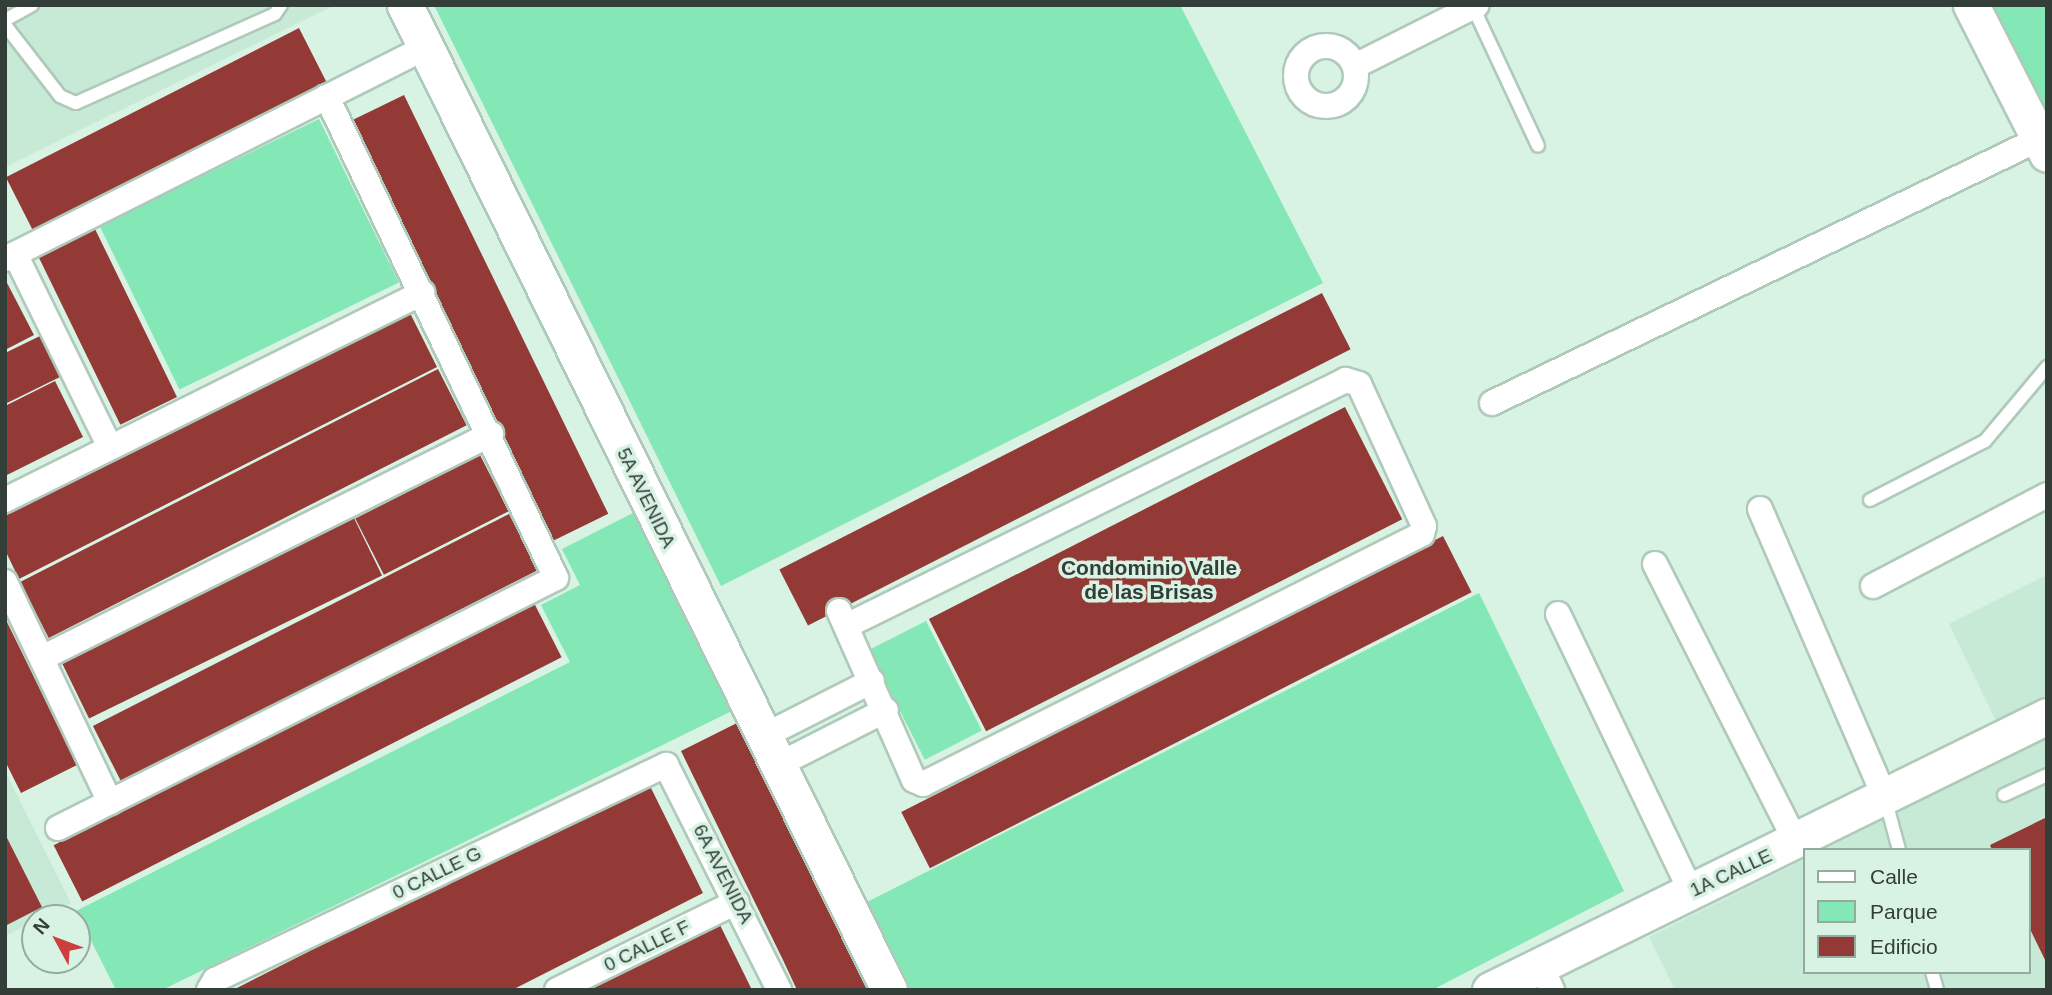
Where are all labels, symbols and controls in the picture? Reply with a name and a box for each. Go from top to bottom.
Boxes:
street label: 5A AVENIDA [612,443,680,553]
district label: Condominio Valle de las Brisas [1061,555,1237,605]
street label: 6A AVENIDA [688,820,758,928]
street label: 0 CALLE G [389,842,485,904]
street label: 1A CALLE [1686,844,1776,902]
legend [1804,848,2031,974]
text: Calle [1870,865,1918,888]
text: Parque [1870,900,1938,923]
north arrow [21,904,91,974]
text: N [29,914,54,938]
street label: 0 CALLE F [600,915,694,977]
text: Edificio [1870,935,1938,958]

